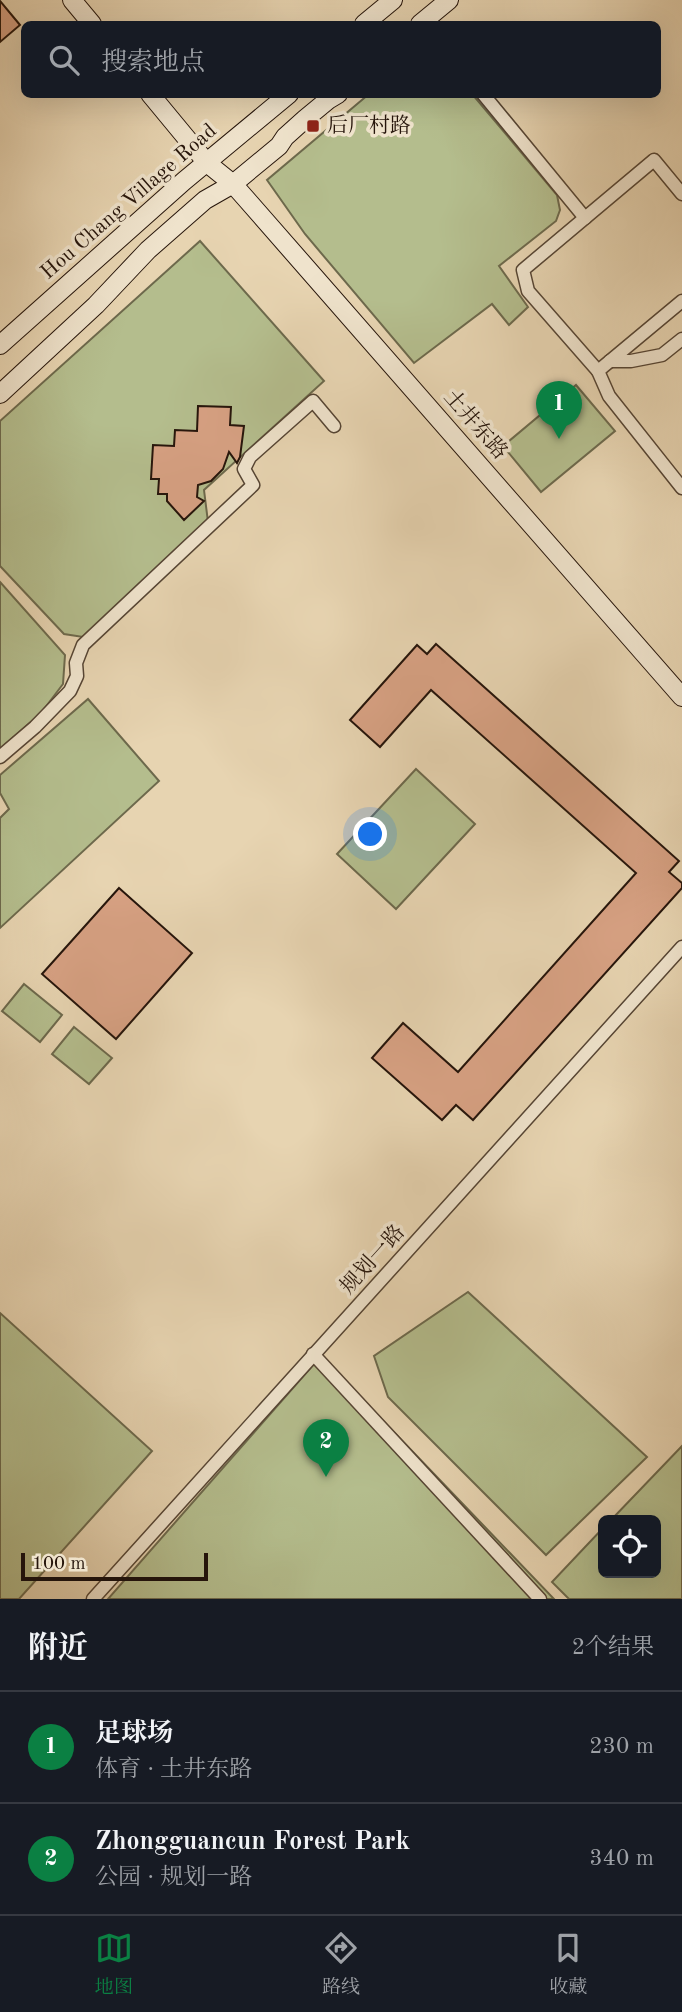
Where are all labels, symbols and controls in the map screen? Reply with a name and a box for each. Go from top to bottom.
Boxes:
search box [21,21,661,98]
icon: search [45,41,83,79]
text: 搜索地点 [101,50,205,76]
place label: 后厂村路 [327,114,411,137]
marker: 后厂村路 [305,118,321,134]
street label: Hou Chang Village Road [37,120,221,284]
pin: 1 [536,381,582,439]
street label: 土井东路 [440,385,512,464]
your location [353,817,387,851]
street label: 规划一路 [335,1220,409,1298]
pin: 2 [303,1419,349,1477]
map controls [598,1515,661,1578]
button: locate [598,1515,661,1578]
scale bar [21,1550,208,1582]
text: 100 m [32,1555,85,1574]
text: 附近 [28,1634,88,1664]
text: 2个结果 [572,1636,654,1659]
text: 足球场 [95,1721,173,1747]
text: 1 [44,1735,58,1758]
text: 230 m [589,1735,654,1758]
text: 体育 · 土井东路 [95,1758,252,1781]
text: Zhongguancun Forest Park [95,1829,410,1855]
text: 2 [44,1847,58,1870]
text: 340 m [589,1847,654,1870]
text: 公园 · 规划一路 [95,1866,252,1889]
tab: 地图 [95,1929,133,2000]
tab: 路线 [322,1929,360,2000]
tab: 收藏 [549,1929,587,2000]

